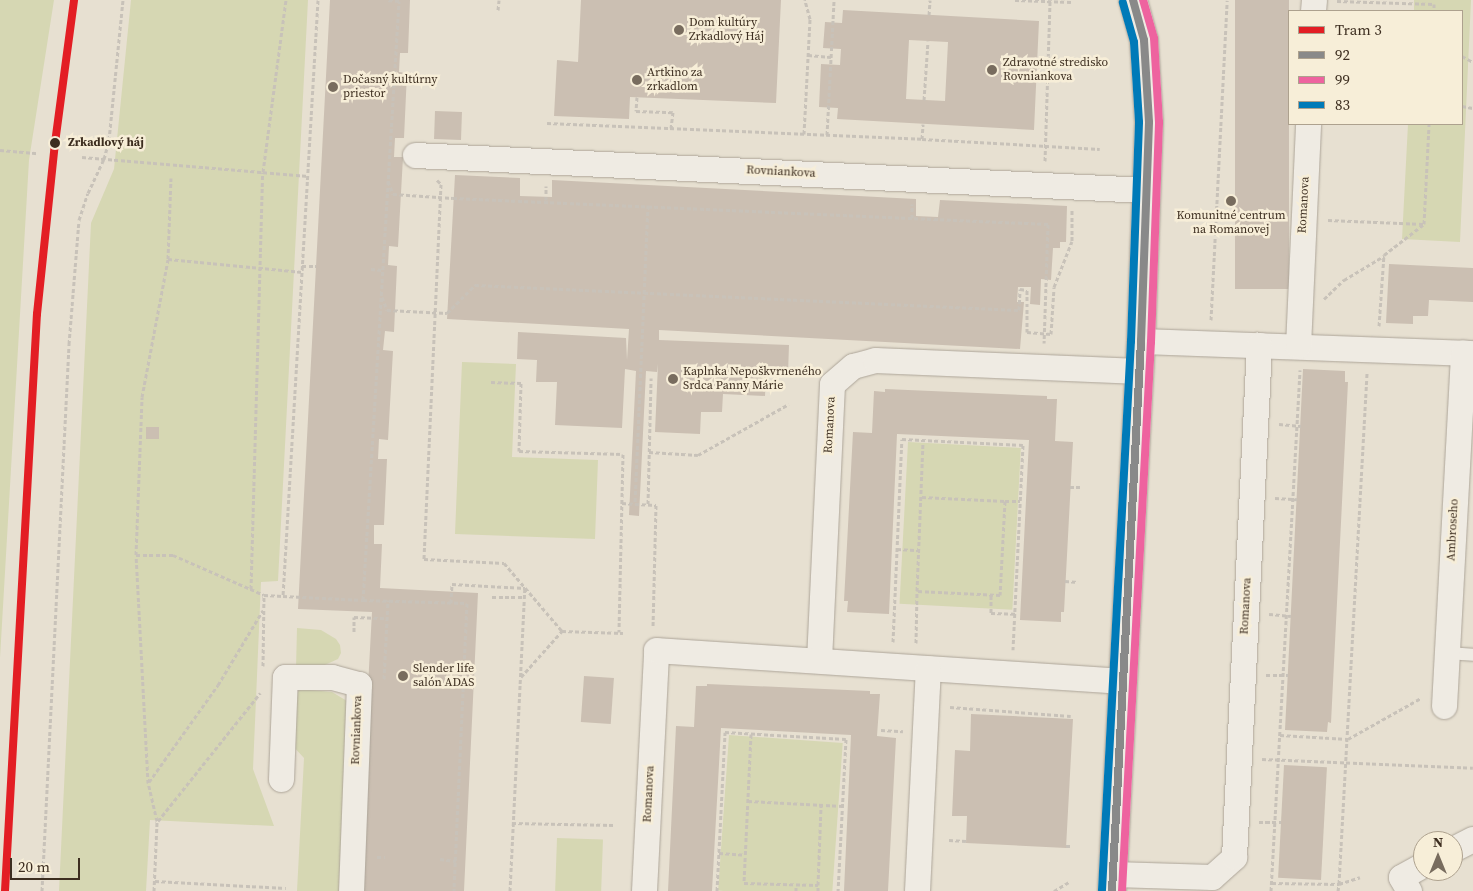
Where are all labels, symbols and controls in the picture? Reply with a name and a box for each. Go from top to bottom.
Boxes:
legend [1288,10,1463,125]
place label: Dom kultúry Zrkadlový Háj [689,16,764,44]
text: Tram 3 [1335,19,1382,40]
marker: Dom kultúry Zrkadlový Háj [673,24,685,36]
text: 92 [1335,44,1350,65]
place label: Zdravotné stredisko Rovniankova [1003,56,1108,84]
marker: Zdravotné stredisko Rovniankova [985,63,999,77]
place label: Artkino za zrkadlom [647,66,703,94]
text: 99 [1335,69,1350,90]
place label: Dočasný kultúrny priestor [343,73,437,101]
marker: Artkino za zrkadlom [631,74,643,86]
marker: Dočasný kultúrny priestor [327,81,339,93]
text: 83 [1335,94,1350,115]
marker: Zrkadlový háj [46,134,64,152]
place label: Zrkadlový háj [68,136,144,150]
street label: Rovniankova [746,163,816,181]
street label: Romanova [1295,176,1313,234]
marker: Komunitné centrum na Romanovej [1225,195,1237,207]
place label: Komunitné centrum na Romanovej [1176,209,1286,237]
place label: Kaplnka Nepoškvrneného Srdca Panny Márie [683,365,821,393]
marker: Kaplnka Nepoškvrneného Srdca Panny Márie [667,373,679,385]
street label: Romanova [821,396,839,454]
street label: Ambroseho [1444,499,1462,561]
street label: Romanova [1237,577,1255,635]
place label: Slender life salón ADAS [413,662,474,690]
marker: Slender life salón ADAS [397,670,409,682]
street label: Rovniankova [349,695,365,765]
street label: Romanova [640,765,658,823]
north arrow [1413,831,1463,881]
text: N [1433,832,1443,852]
scale bar [12,848,82,880]
text: 20 m [18,856,50,877]

